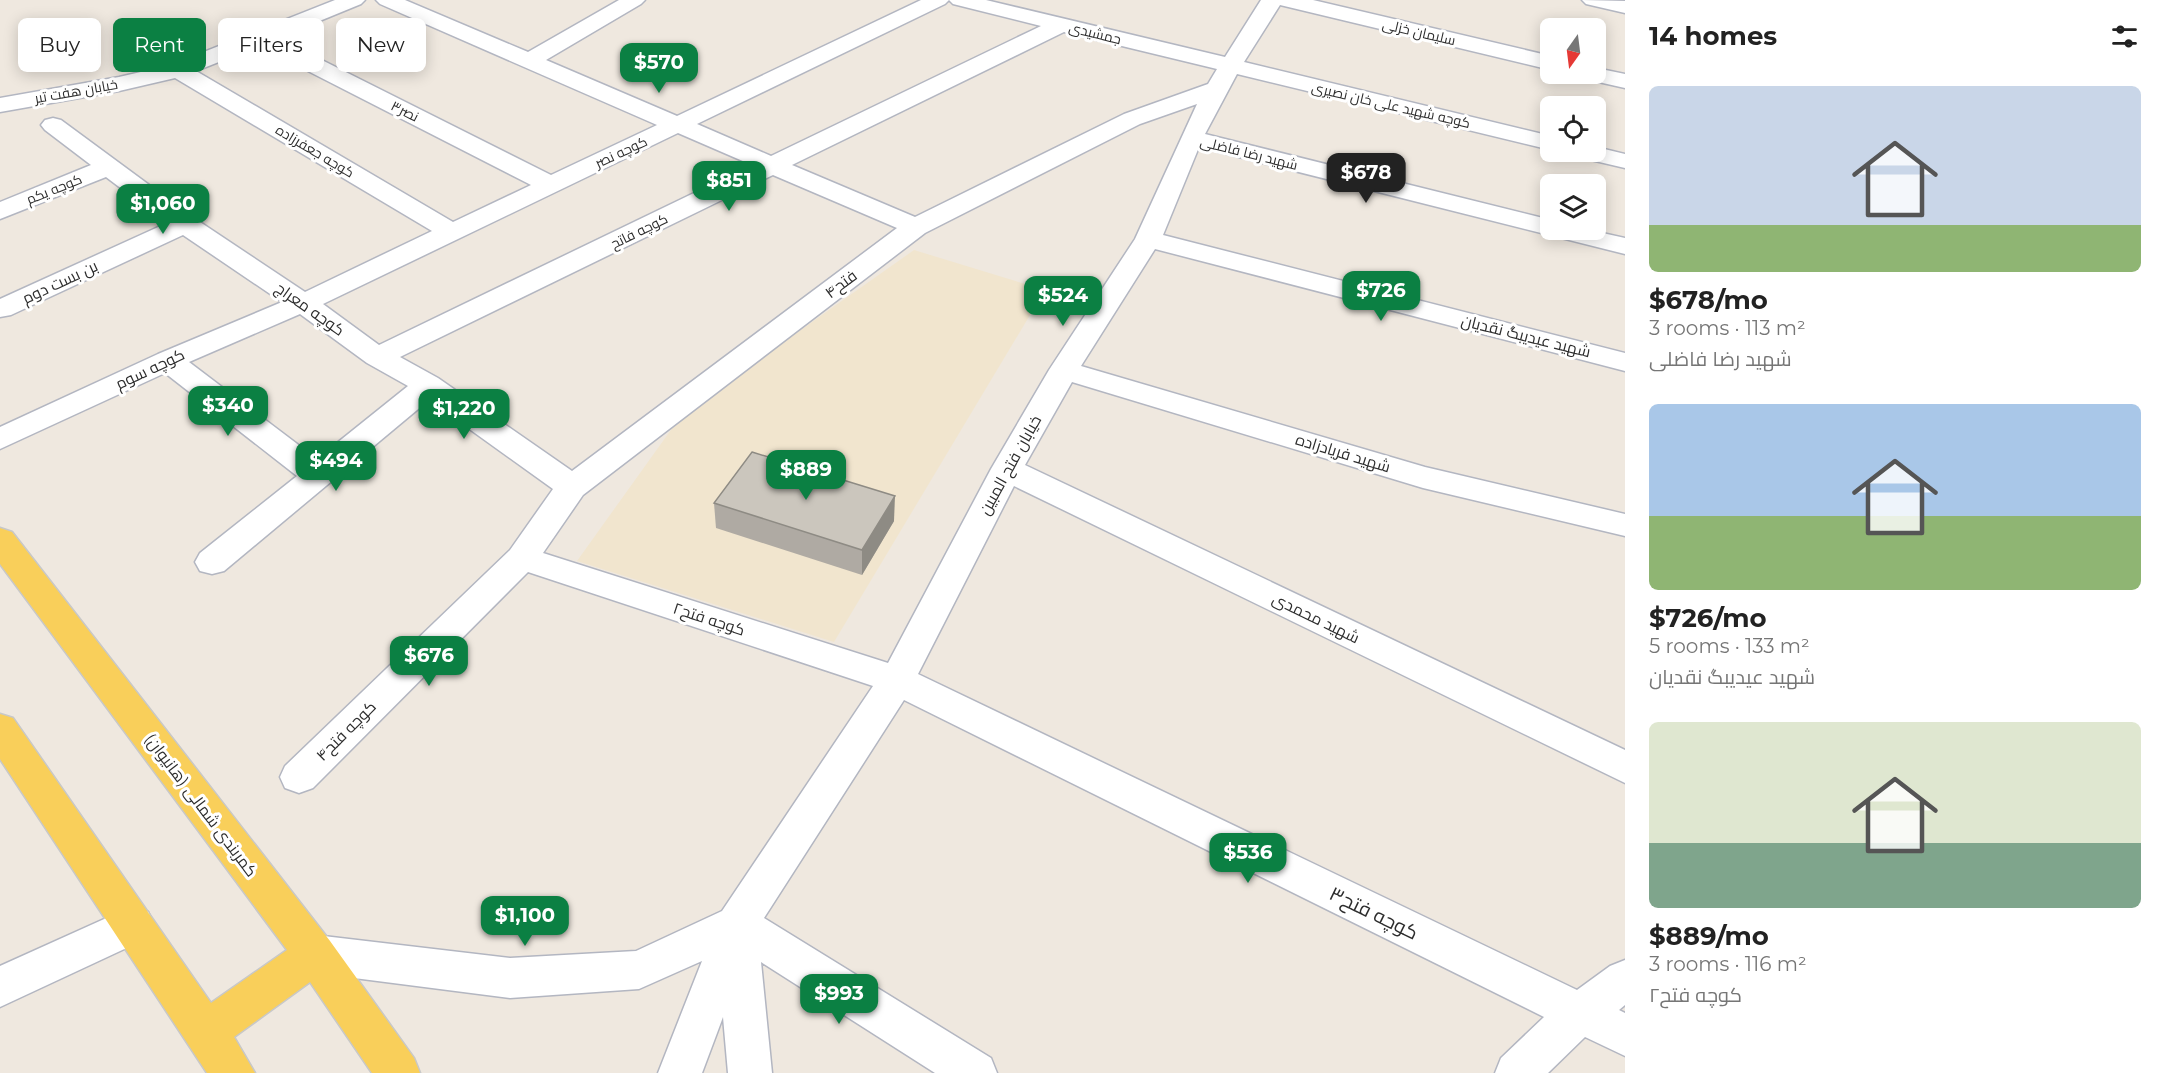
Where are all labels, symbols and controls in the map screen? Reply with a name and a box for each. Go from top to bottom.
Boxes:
street label: سلیمان خزلی [1381,15,1457,49]
chip: Buy [18,18,101,72]
chip: Rent [113,18,206,72]
chip: Filters [218,18,324,72]
chip: New [336,18,426,72]
street label: جمشیدی [1067,18,1123,48]
north arrow [1540,18,1606,84]
map controls [1540,18,1606,240]
text: 14 homes [1649,20,1777,52]
icon: filters [2108,20,2141,53]
pin: $570 [623,43,695,94]
text: $570 [634,50,684,74]
street label: خیابان هفت تیر [32,75,119,107]
street label: کوچه شهید علی خان نصیری [1310,78,1472,133]
street label: نصر۳ [388,96,422,126]
button: locate [1540,96,1606,162]
street label: کوچه جعفرزاده [272,120,358,182]
icon: home [1841,125,1949,233]
street label: کوچه نصر [591,132,651,173]
street label: شهید رضا فاضلی [1198,132,1300,174]
pin: $678 [1330,153,1402,204]
text: $678 [1341,160,1391,184]
pin: $851 [693,161,765,212]
text: $851 [706,168,752,192]
street label: کوچه یکم [23,170,85,209]
button: layers [1540,174,1606,240]
pin: $1,060 [114,184,212,235]
text: $1,060 [130,191,196,215]
street label: کوچه فاتح [607,209,671,253]
street label: بن بست دوم [19,256,102,310]
street label: فتح۴ [821,266,862,304]
pin: $726 [1345,271,1417,322]
pin: $524 [1027,276,1099,327]
street label: کوچه معراج [270,278,348,341]
text: $726 [1356,278,1406,302]
text: $524 [1038,283,1088,307]
text: $678/mo [1649,284,1768,316]
street label: شهید عیدیبگ نقدیان [1459,311,1593,362]
text: 3 rooms · 113 m² [1649,316,1806,340]
street label: کوچه سوم [112,345,188,395]
text: شهید رضا فاضلی [1649,347,1792,371]
pin: $340 [192,386,264,437]
pin: $1,220 [415,389,513,440]
text: $340 [202,393,254,417]
text: $1,220 [432,396,496,420]
street label: خیابان فتح المبین [975,412,1047,519]
street label: شهید فریادزاده [1293,430,1393,477]
pin: $494 [300,441,372,492]
icon: home [1841,443,1949,551]
text: $494 [309,448,363,472]
pin: $889 [770,450,842,501]
text: $889 [780,457,832,481]
street label: شهید محمدی [1269,589,1363,648]
street label: کوچه فتح۲ [670,598,747,641]
text: $726/mo [1649,602,1767,634]
text: 5 rooms · 133 m² [1649,634,1810,658]
pin: $676 [393,636,465,687]
text: $676 [404,643,454,667]
text: شهید عیدیبگ نقدیان [1649,665,1815,689]
street label: کوچه فتح۴ [312,697,381,766]
street label: کمربندی شمالی (هانیوان) [140,730,261,881]
icon: home [1841,761,1949,869]
pin: $536 [1212,833,1284,884]
text: $536 [1223,840,1273,864]
street label: کوچه فتح۳ [1325,881,1422,947]
pin: $1,100 [476,896,574,947]
text: $1,100 [495,903,555,927]
text: $889/mo [1649,920,1769,952]
text: 3 rooms · 116 m² [1649,952,1807,976]
pin: $993 [803,974,875,1025]
text: $993 [814,981,864,1005]
text: کوچه فتح۲ [1649,983,1742,1007]

